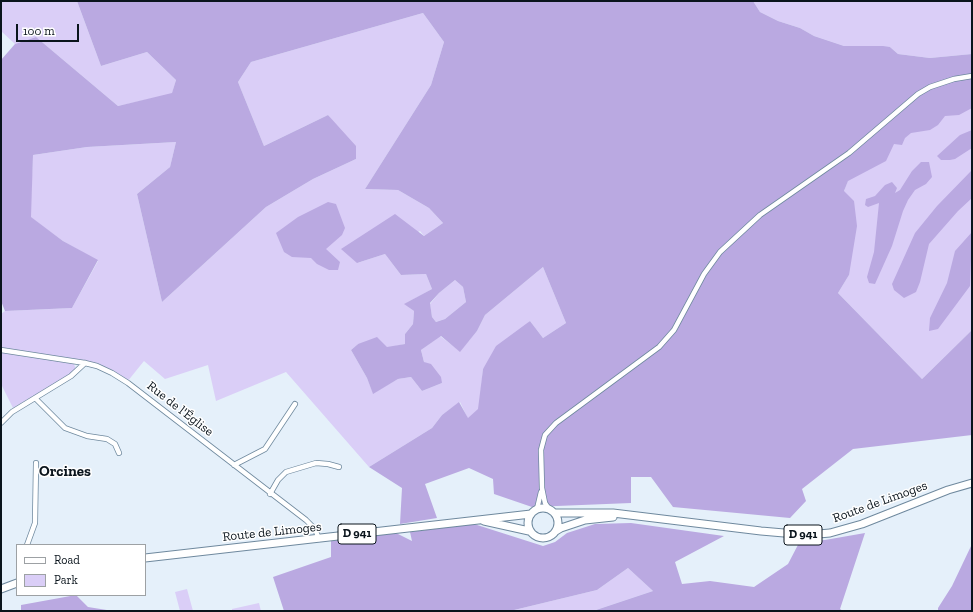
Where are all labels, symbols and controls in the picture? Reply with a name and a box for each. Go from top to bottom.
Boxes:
scale bar [18,16,81,42]
text: 100 m [23,24,55,38]
street label: Rue de l'Église [144,378,216,440]
district label: Orcines [39,463,91,481]
street label: Route de Limoges [831,478,929,526]
street label: Route de Limoges [222,519,322,545]
road number: D 941 [338,524,376,544]
road number: D 941 [784,525,822,545]
legend [16,544,146,596]
text: Road [54,553,80,567]
text: Park [54,573,78,587]

